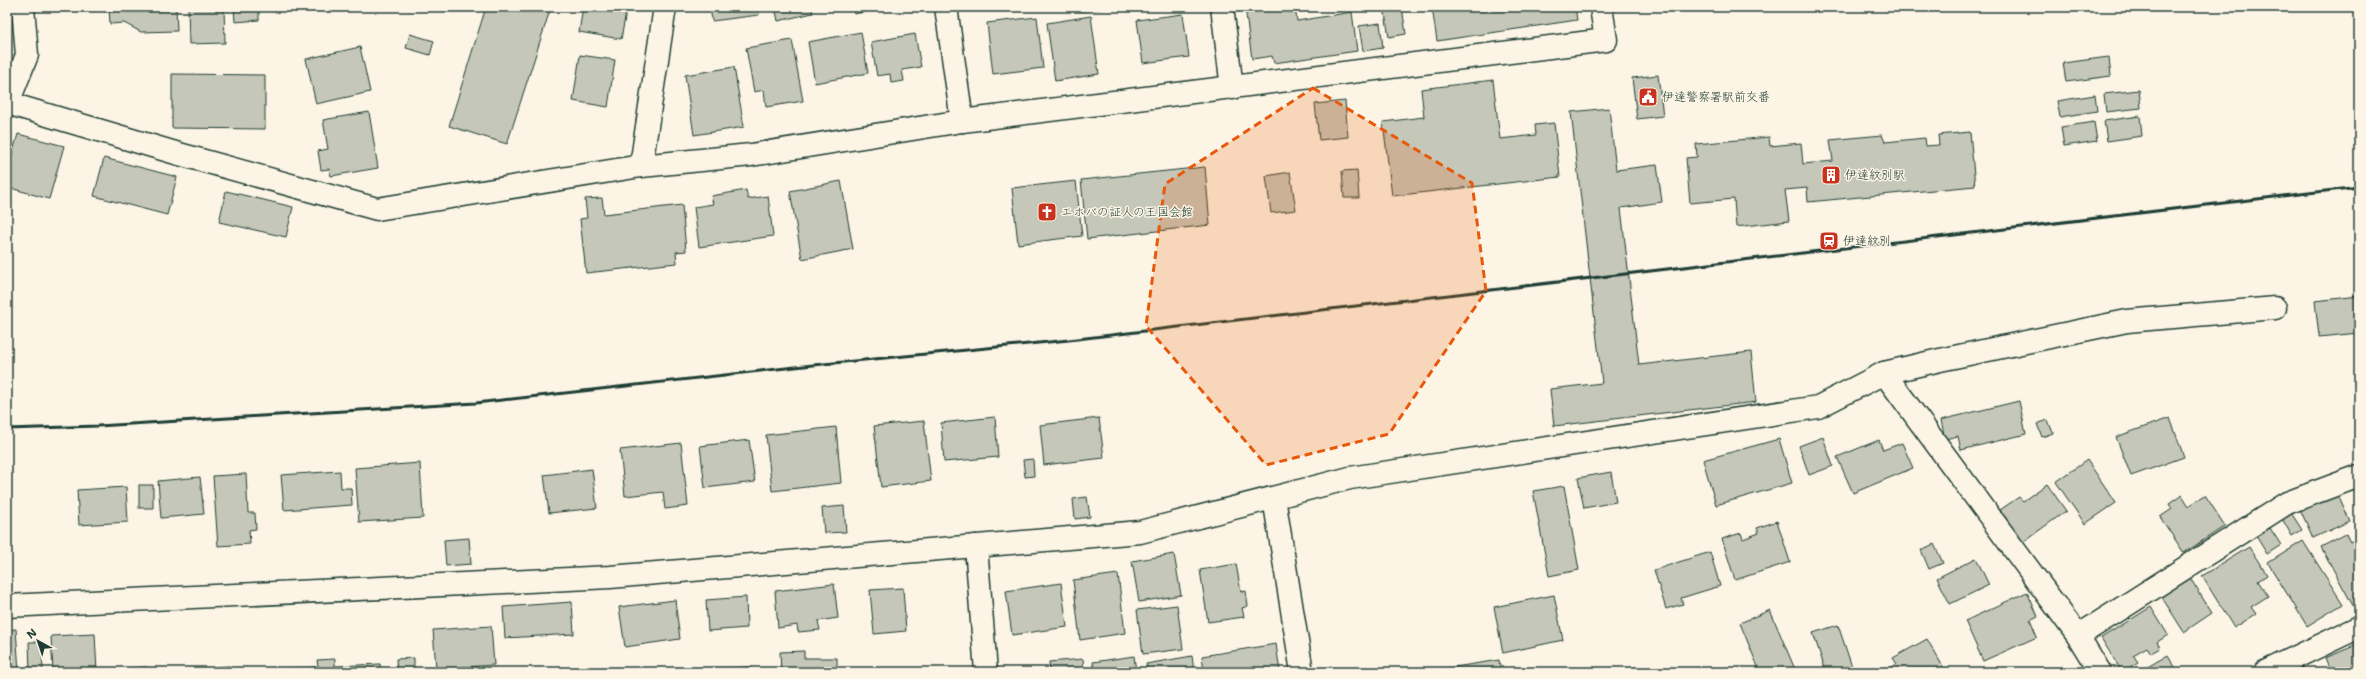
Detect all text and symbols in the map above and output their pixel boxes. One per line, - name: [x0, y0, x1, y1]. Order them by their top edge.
- public building icon: 伊達警察署駅前交番: [1637, 86, 1659, 108]
- place label: 伊達警察署駅前交番: [1662, 89, 1770, 105]
- building icon: 伊達紋別駅: [1820, 164, 1842, 186]
- place label: 伊達紋別駅: [1845, 167, 1905, 183]
- church icon: エホバの証人の王国会館: [1036, 201, 1058, 223]
- place label: エホバの証人の王国会館: [1061, 204, 1193, 220]
- station icon: 伊達紋別: [1818, 230, 1840, 252]
- place label: 伊達紋別: [1843, 233, 1891, 249]
- north arrow: [18, 621, 58, 661]
- text: N: [24, 625, 40, 642]

